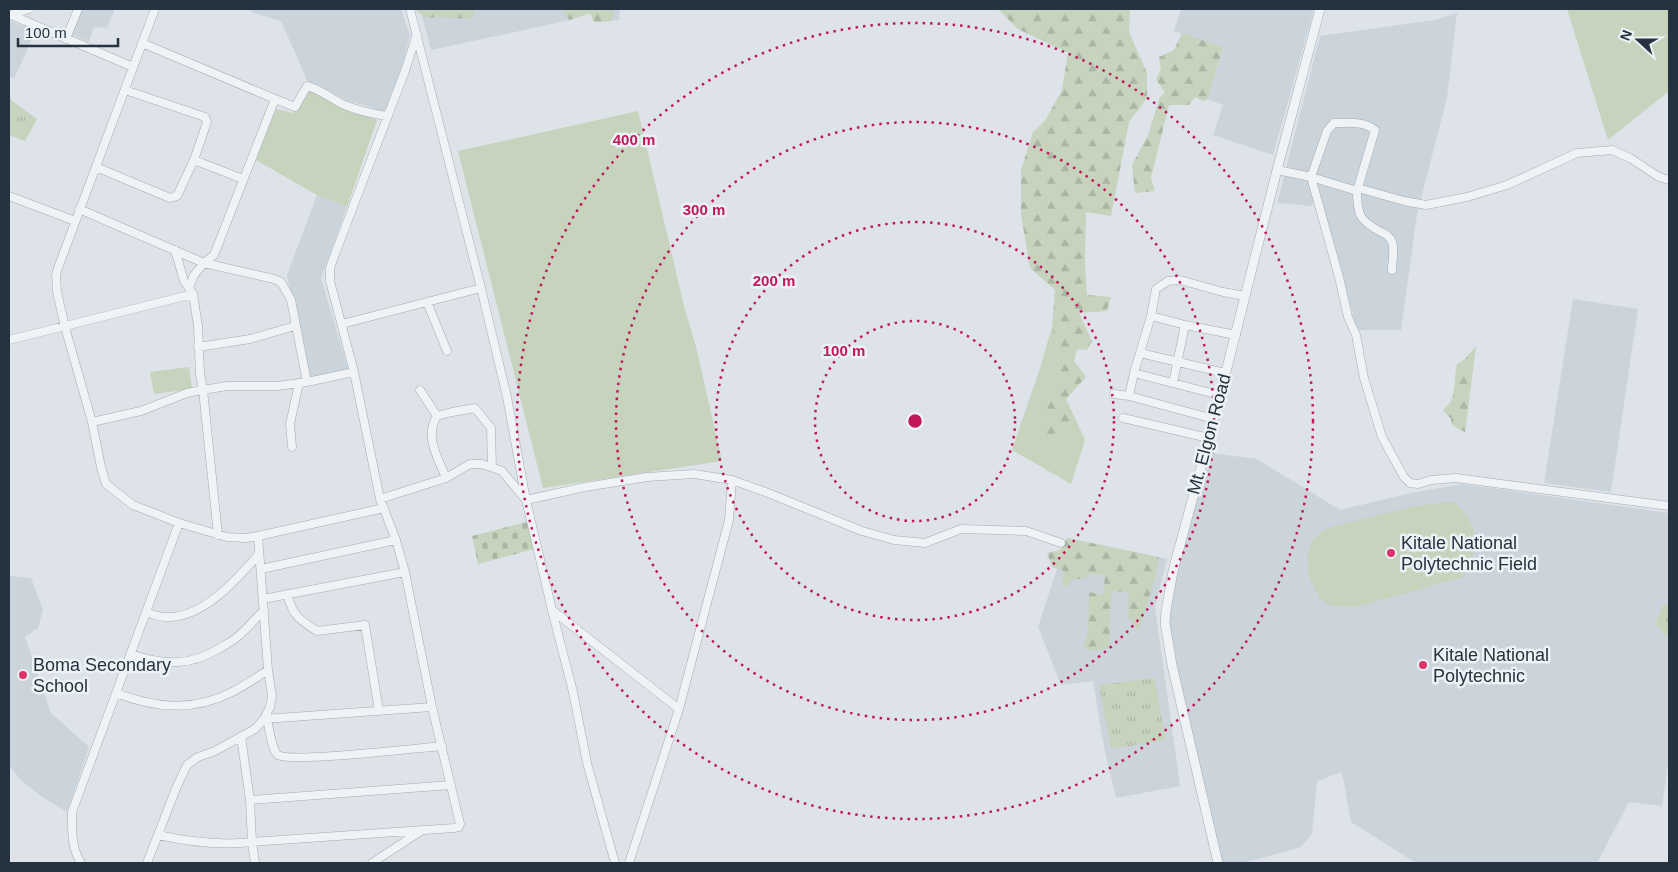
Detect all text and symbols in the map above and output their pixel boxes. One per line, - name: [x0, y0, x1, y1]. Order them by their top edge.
- scale bar: [18, 15, 118, 47]
- north arrow: [1613, 15, 1663, 65]
- text: 100 m: [25, 24, 67, 41]
- text: N: [1617, 28, 1635, 43]
- text: 400 m: [613, 131, 655, 148]
- text: 300 m: [683, 201, 725, 218]
- text: 200 m: [753, 272, 795, 289]
- text: 100 m: [823, 342, 865, 359]
- street label: Mt. Elgon Road: [1183, 371, 1235, 497]
- centre of rings: [906, 412, 924, 430]
- place label: Kitale National Polytechnic Field: [1401, 533, 1537, 574]
- marker: Kitale National Polytechnic Field: [1385, 547, 1397, 559]
- place label: Kitale National Polytechnic: [1433, 645, 1549, 686]
- place label: Boma Secondary School: [33, 655, 171, 696]
- marker: Kitale National Polytechnic: [1417, 659, 1429, 671]
- marker: Boma Secondary School: [17, 669, 29, 681]

